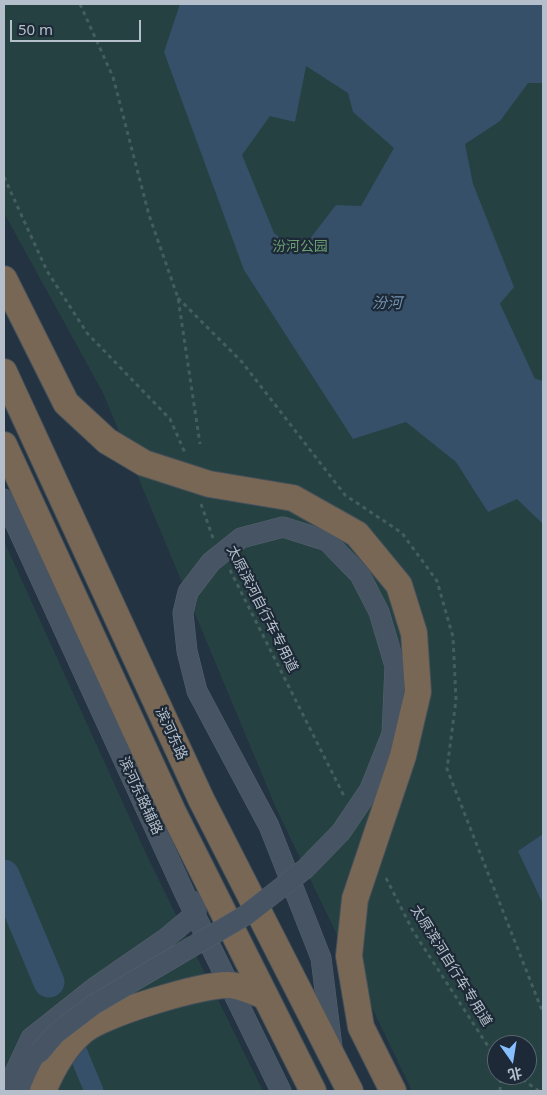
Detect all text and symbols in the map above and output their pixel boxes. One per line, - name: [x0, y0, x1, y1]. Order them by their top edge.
- scale bar: [12, 10, 144, 42]
- text: 50 m: [18, 19, 53, 39]
- park label: 汾河公园: [272, 239, 328, 255]
- water label: 汾河: [372, 295, 402, 313]
- street label: 太原滨河自行车专用道: [223, 543, 301, 675]
- street label: 滨河东路: [152, 705, 190, 763]
- street label: 滨河东路辅路: [115, 754, 165, 838]
- street label: 太原滨河自行车专用道: [407, 902, 495, 1030]
- north arrow: [487, 1035, 537, 1085]
- text: 北: [506, 1063, 524, 1085]

